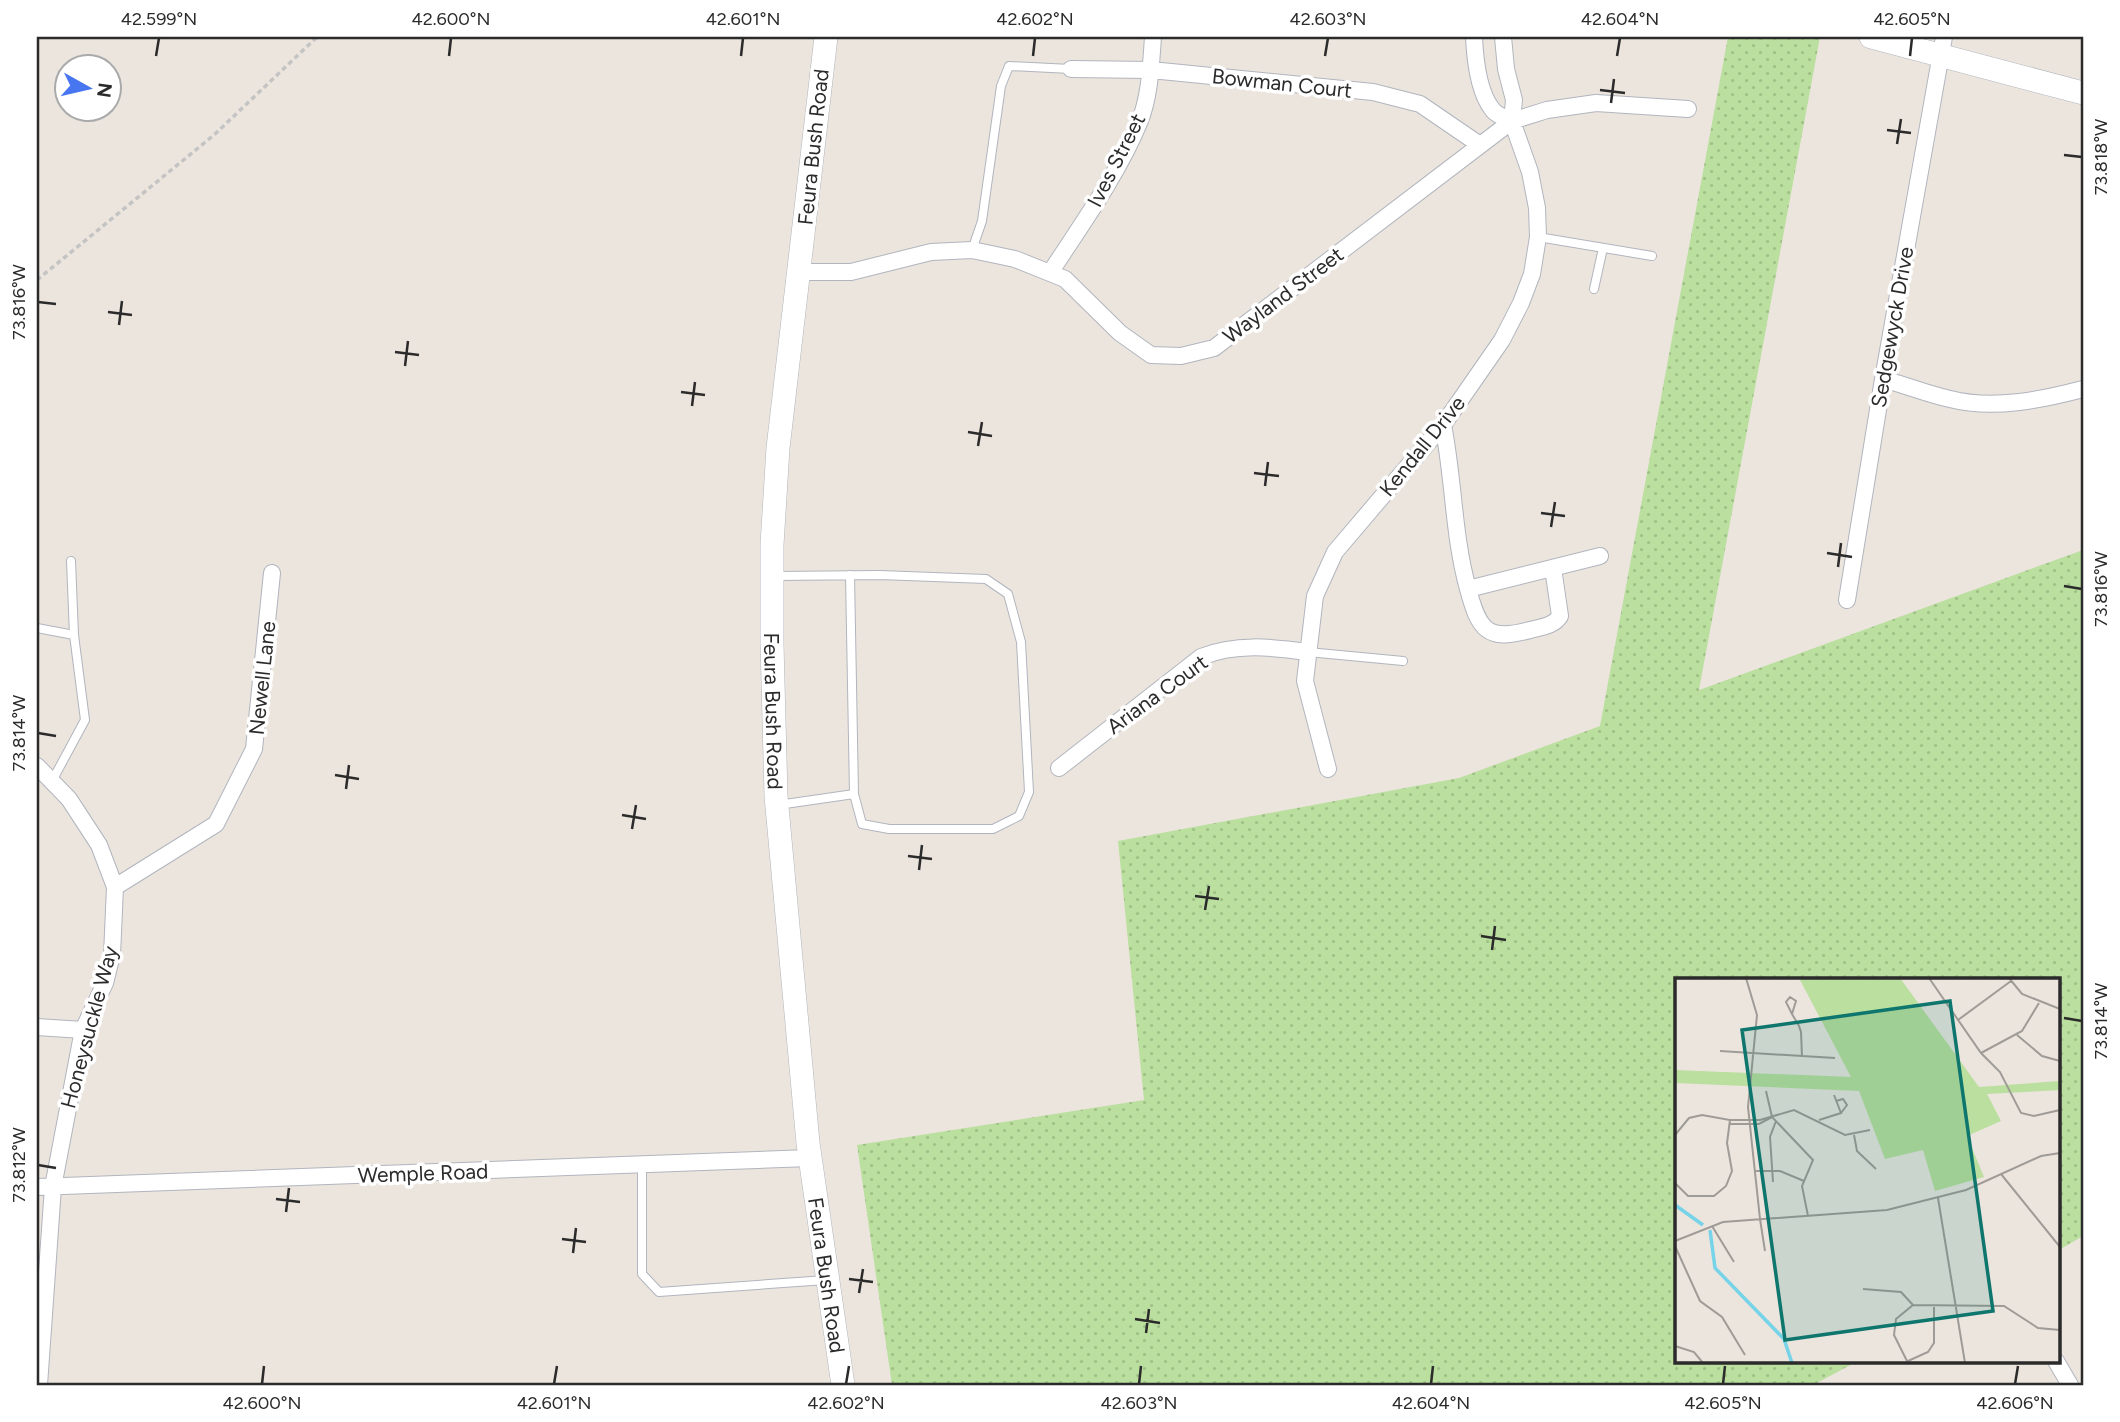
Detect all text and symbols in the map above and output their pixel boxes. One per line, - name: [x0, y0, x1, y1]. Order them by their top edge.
- text: 42.599°N: [121, 8, 197, 30]
- text: 42.600°N: [412, 8, 490, 30]
- text: 42.601°N: [706, 8, 780, 30]
- text: 42.602°N: [996, 8, 1074, 30]
- text: 42.603°N: [1289, 8, 1367, 30]
- text: 42.604°N: [1581, 8, 1659, 30]
- text: 42.605°N: [1873, 8, 1951, 30]
- north arrow: [52, 52, 122, 122]
- street label: Bowman Court: [1211, 63, 1353, 103]
- street label: Feura Bush Road: [792, 68, 834, 226]
- text: N: [92, 81, 117, 99]
- street label: Ives Street: [1082, 109, 1150, 211]
- text: 73.818°W: [2090, 118, 2112, 195]
- street label: Wayland Street: [1218, 242, 1348, 348]
- street label: Sedgewyck Drive: [1866, 245, 1918, 409]
- text: 73.816°W: [8, 263, 30, 340]
- street label: Kendall Drive: [1374, 391, 1470, 501]
- text: 73.816°W: [2090, 550, 2112, 627]
- street label: Newell Lane: [244, 620, 280, 736]
- street label: Feura Bush Road: [759, 632, 788, 790]
- street label: Ariana Court: [1102, 649, 1212, 739]
- text: 73.814°W: [8, 694, 30, 771]
- street label: Honeysuckle Way: [55, 943, 123, 1111]
- inset map: [1675, 978, 2060, 1362]
- text: 73.814°W: [2090, 982, 2112, 1059]
- text: 73.812°W: [8, 1126, 30, 1203]
- street label: Wemple Road: [357, 1158, 489, 1188]
- street label: Feura Bush Road: [803, 1196, 851, 1355]
- text: 42.600°N: [223, 1392, 301, 1414]
- text: 42.601°N: [517, 1392, 591, 1414]
- text: 42.602°N: [807, 1392, 885, 1414]
- text: 42.603°N: [1100, 1392, 1178, 1414]
- text: 42.604°N: [1392, 1392, 1470, 1414]
- text: 42.605°N: [1684, 1392, 1762, 1414]
- text: 42.606°N: [1976, 1392, 2054, 1414]

